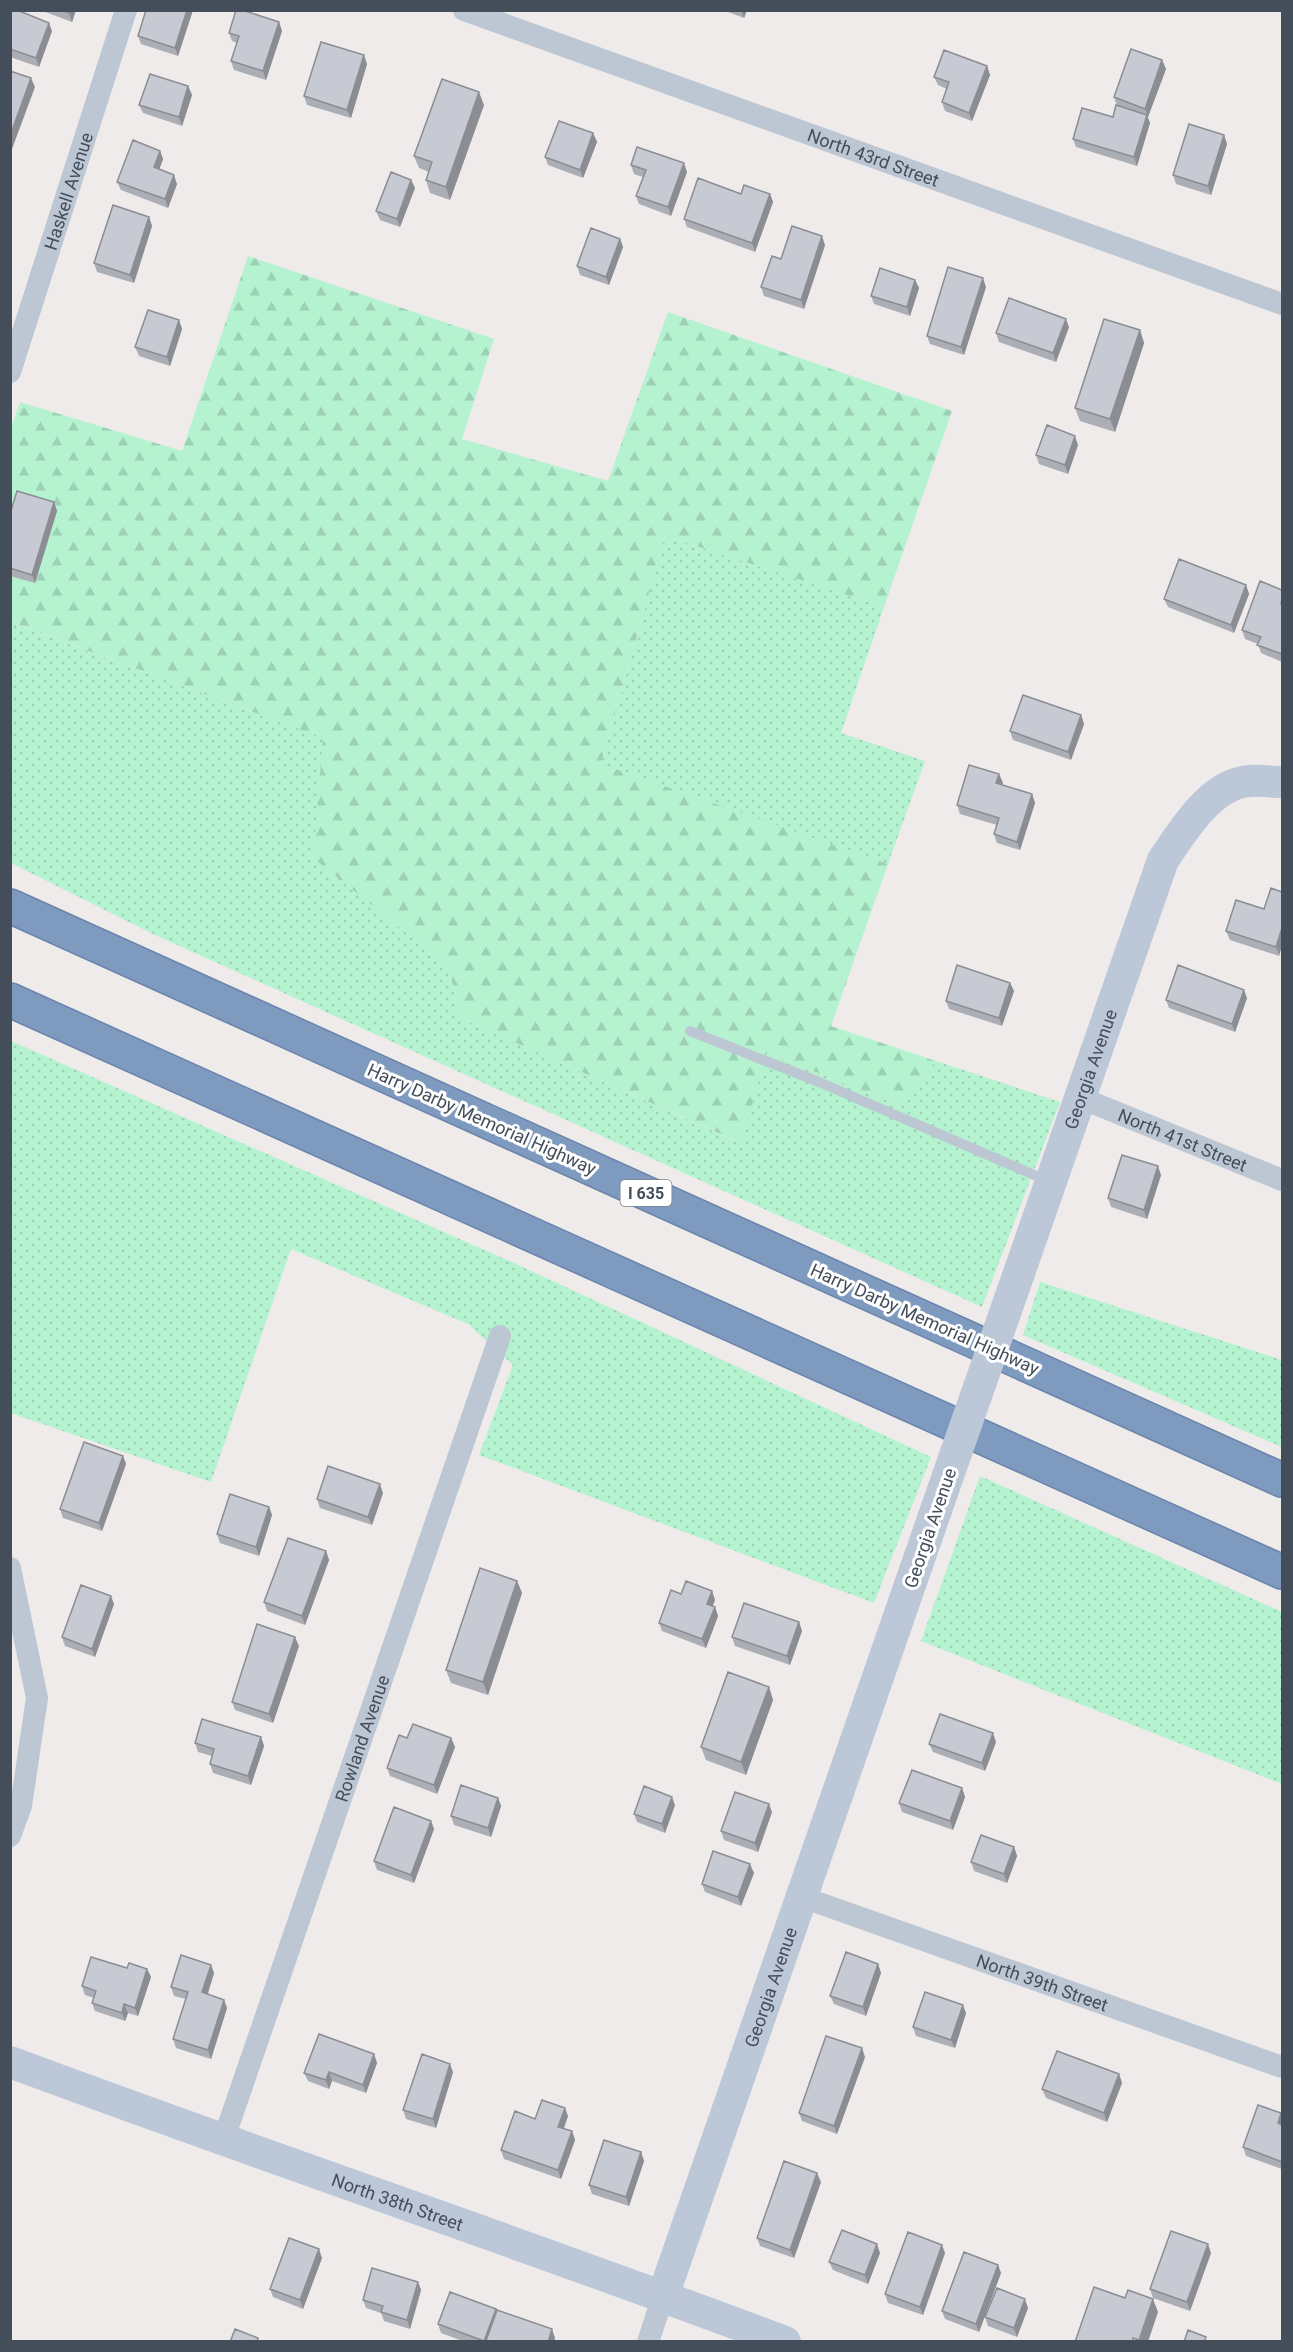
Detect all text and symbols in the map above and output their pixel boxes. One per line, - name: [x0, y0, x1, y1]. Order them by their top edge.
- street label: North 43rd Street: [805, 124, 942, 190]
- street label: Haskell Avenue: [39, 129, 97, 253]
- street label: Georgia Avenue: [1060, 1006, 1121, 1132]
- street label: Harry Darby Memorial Highway: [364, 1059, 600, 1179]
- street label: North 41st Street: [1115, 1104, 1251, 1175]
- road number: I 635: [620, 1180, 672, 1206]
- street label: Harry Darby Memorial Highway: [807, 1259, 1043, 1379]
- street label: Georgia Avenue: [900, 1465, 960, 1591]
- street label: Rowland Avenue: [330, 1672, 393, 1804]
- street label: Georgia Avenue: [740, 1924, 801, 2050]
- street label: North 39th Street: [974, 1949, 1111, 2015]
- street label: North 38th Street: [329, 2169, 466, 2235]

